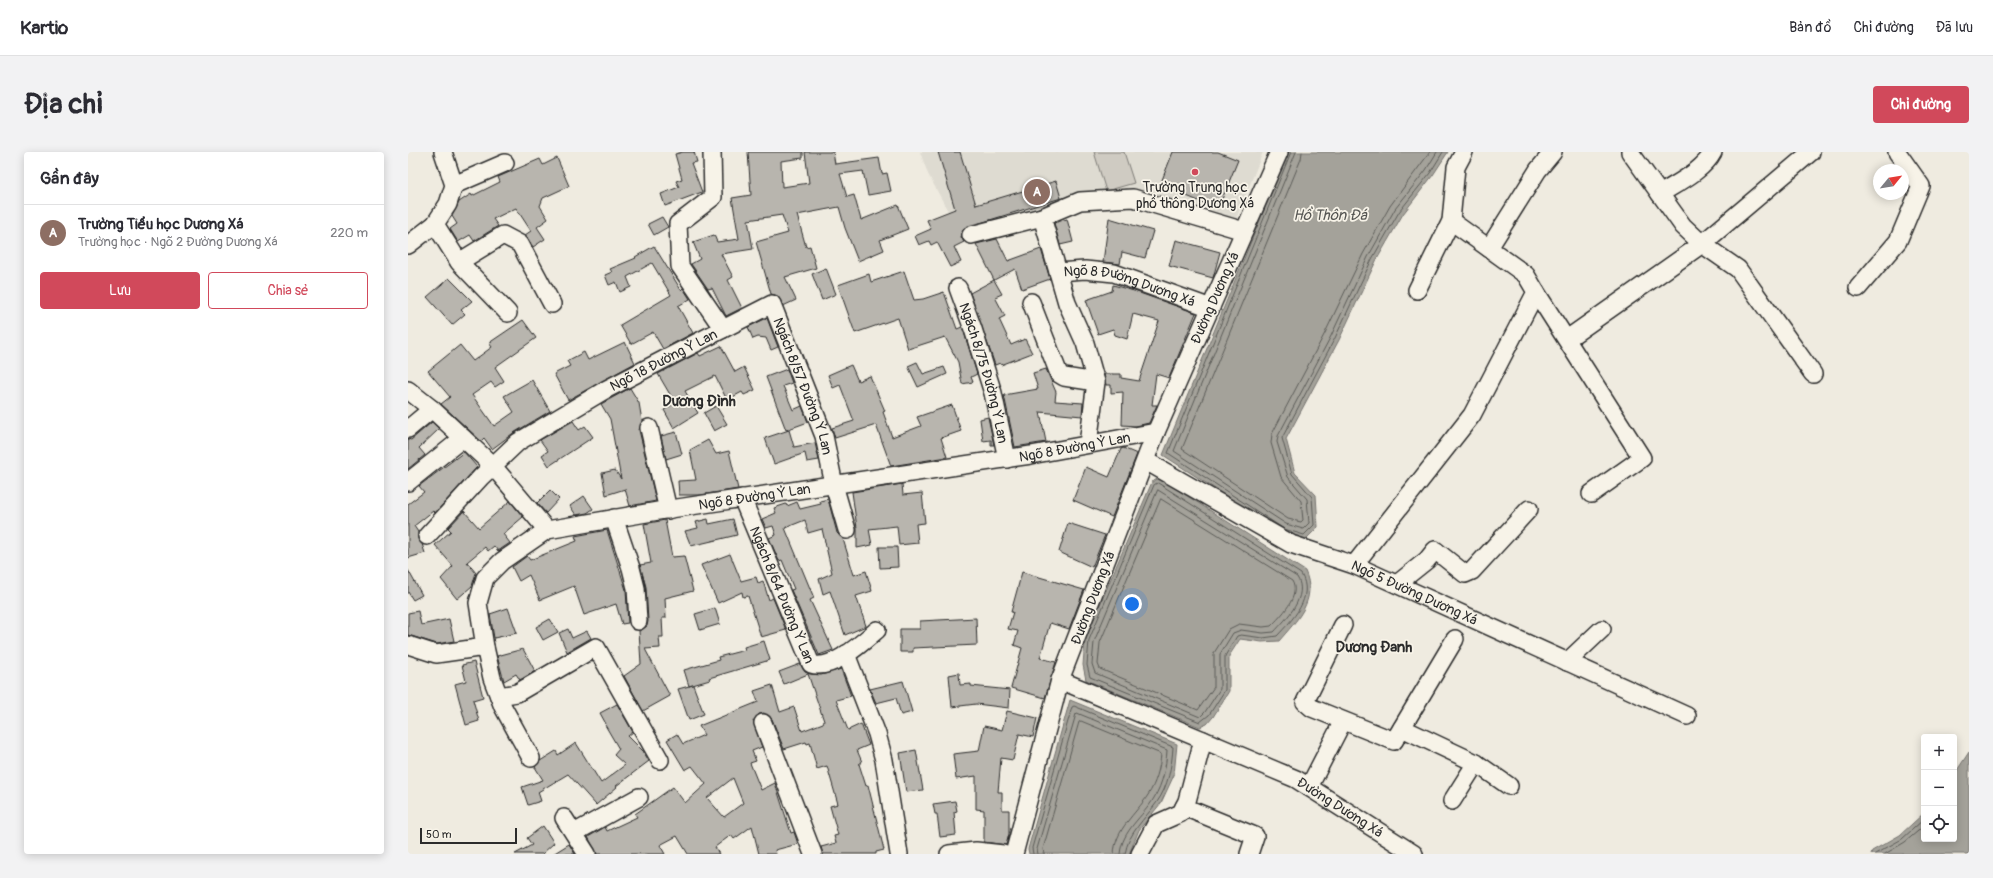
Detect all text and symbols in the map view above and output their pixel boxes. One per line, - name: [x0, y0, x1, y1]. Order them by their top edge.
- text: Kartio: [20, 16, 68, 40]
- text: Bản đồ: [1789, 19, 1831, 36]
- text: Chỉ đường: [1853, 19, 1914, 36]
- text: Đã lưu: [1936, 19, 1973, 36]
- button: Chỉ đường: [1873, 86, 1969, 123]
- text: Địa chỉ: [24, 87, 103, 122]
- north arrow: [1873, 164, 1909, 200]
- marker: Trường Trung học phổ thông Dương Xá: [1190, 167, 1200, 177]
- text: Gần đây: [40, 168, 99, 189]
- pin: A: [1024, 177, 1050, 207]
- place label: Trường Trung học phổ thông Dương Xá: [1136, 179, 1254, 212]
- water label: Hồ Thôn Đá: [1293, 206, 1368, 225]
- text: Trường Tiểu học Dương Xá: [78, 215, 244, 234]
- text: A: [49, 225, 57, 241]
- text: 220 m: [330, 225, 368, 241]
- text: Trường học · Ngõ 2 Đường Dương Xá: [78, 234, 278, 250]
- street label: Đường Dương Xá: [1187, 249, 1243, 347]
- street label: Ngõ 8 Đường Dương Xá: [1063, 261, 1197, 310]
- button: Lưu: [40, 272, 200, 309]
- button: Chia sẻ: [208, 272, 368, 309]
- street label: Ngách 8/75 Đường Ỷ Lan: [956, 300, 1012, 445]
- street label: Ngách 8/57 Đường Ỷ Lan: [770, 315, 836, 456]
- street label: Ngõ 18 Đường Ỷ Lan: [607, 325, 720, 395]
- district label: Dương Đình: [662, 392, 736, 411]
- street label: Ngõ 8 Đường Ỷ Lan: [1018, 428, 1132, 465]
- street label: Ngõ 8 Đường Ỷ Lan: [697, 480, 812, 513]
- street label: Ngách 8/64 Đường Ỷ Lan: [746, 524, 818, 666]
- street label: Đường Dương Xá: [1067, 549, 1119, 647]
- street label: Ngõ 5 Đường Dương Xá: [1349, 556, 1480, 628]
- your location: [1122, 594, 1142, 614]
- district label: Dương Đanh: [1336, 638, 1412, 657]
- map controls: [1921, 734, 1957, 842]
- button: +: [1921, 734, 1957, 770]
- button: −: [1921, 770, 1957, 806]
- street label: Đường Dương Xá: [1294, 773, 1386, 841]
- button: locate: [1921, 806, 1957, 842]
- scale bar: [420, 826, 517, 845]
- text: 50 m: [426, 828, 452, 841]

